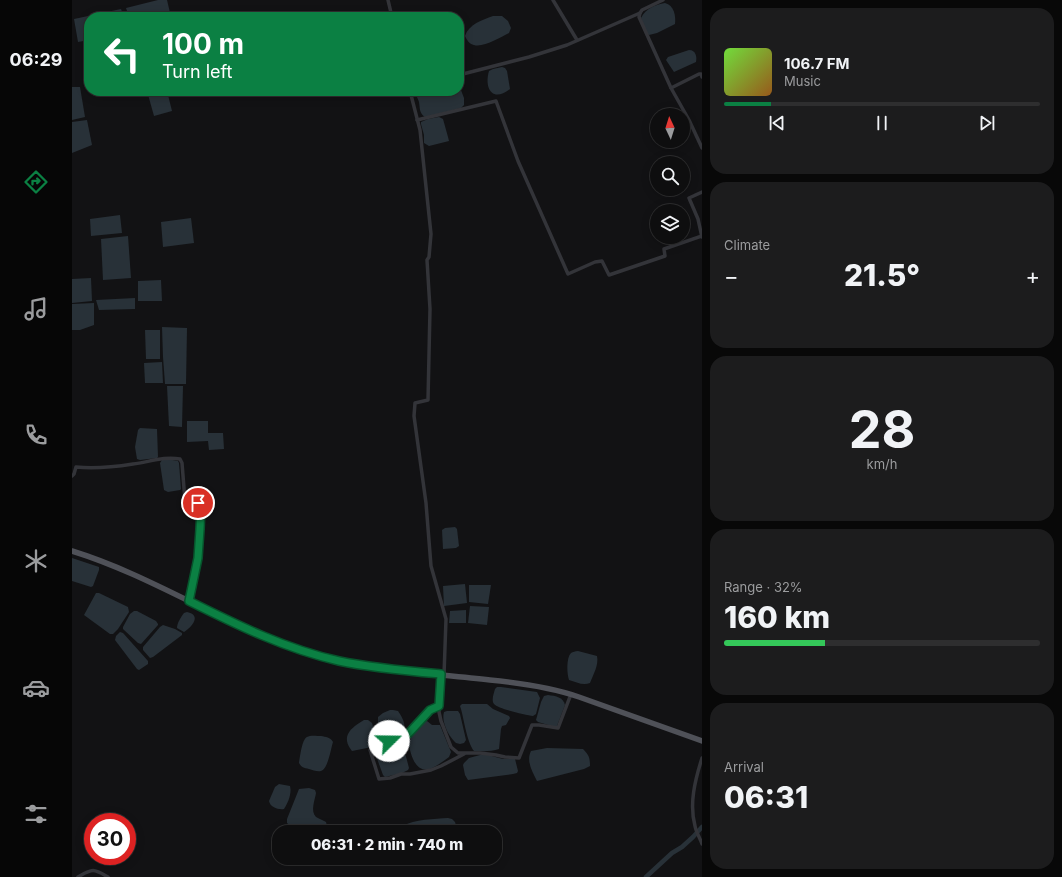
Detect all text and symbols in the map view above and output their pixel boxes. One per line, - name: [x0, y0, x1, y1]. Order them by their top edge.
- text: 100 m: [162, 27, 244, 61]
- icon: left: [96, 28, 148, 80]
- text: 06:29: [10, 49, 62, 70]
- text: 106.7 FM: [784, 54, 850, 73]
- text: Turn left: [162, 61, 232, 82]
- text: Music: [784, 73, 821, 89]
- north arrow: [650, 108, 690, 148]
- map controls: [650, 108, 690, 244]
- icon: previous: [766, 112, 788, 134]
- icon: pause: [871, 112, 893, 134]
- icon: next: [976, 112, 998, 134]
- button: search: [650, 156, 690, 196]
- icon: directions: [22, 168, 50, 196]
- button: layers: [650, 204, 690, 244]
- text: Climate: [724, 237, 770, 253]
- text: 21.5°: [844, 257, 920, 293]
- text: −: [724, 263, 739, 289]
- text: +: [1025, 263, 1040, 289]
- icon: music: [22, 295, 50, 323]
- text: 28: [849, 398, 915, 461]
- icon: phone: [22, 421, 50, 449]
- text: km/h: [867, 456, 897, 472]
- pin: [181, 486, 215, 520]
- icon: arrive: [187, 492, 209, 514]
- icon: climate: [22, 547, 50, 575]
- text: Range · 32%: [724, 579, 803, 595]
- text: 160 km: [724, 599, 830, 635]
- icon: car: [22, 674, 50, 702]
- position arrow: [368, 720, 410, 762]
- text: Arrival: [724, 759, 764, 775]
- text: 06:31: [724, 779, 808, 815]
- icon: filters: [22, 800, 50, 828]
- speed limit sign: 30: [84, 813, 136, 865]
- text: 06:31 · 2 min · 740 m: [311, 835, 463, 854]

